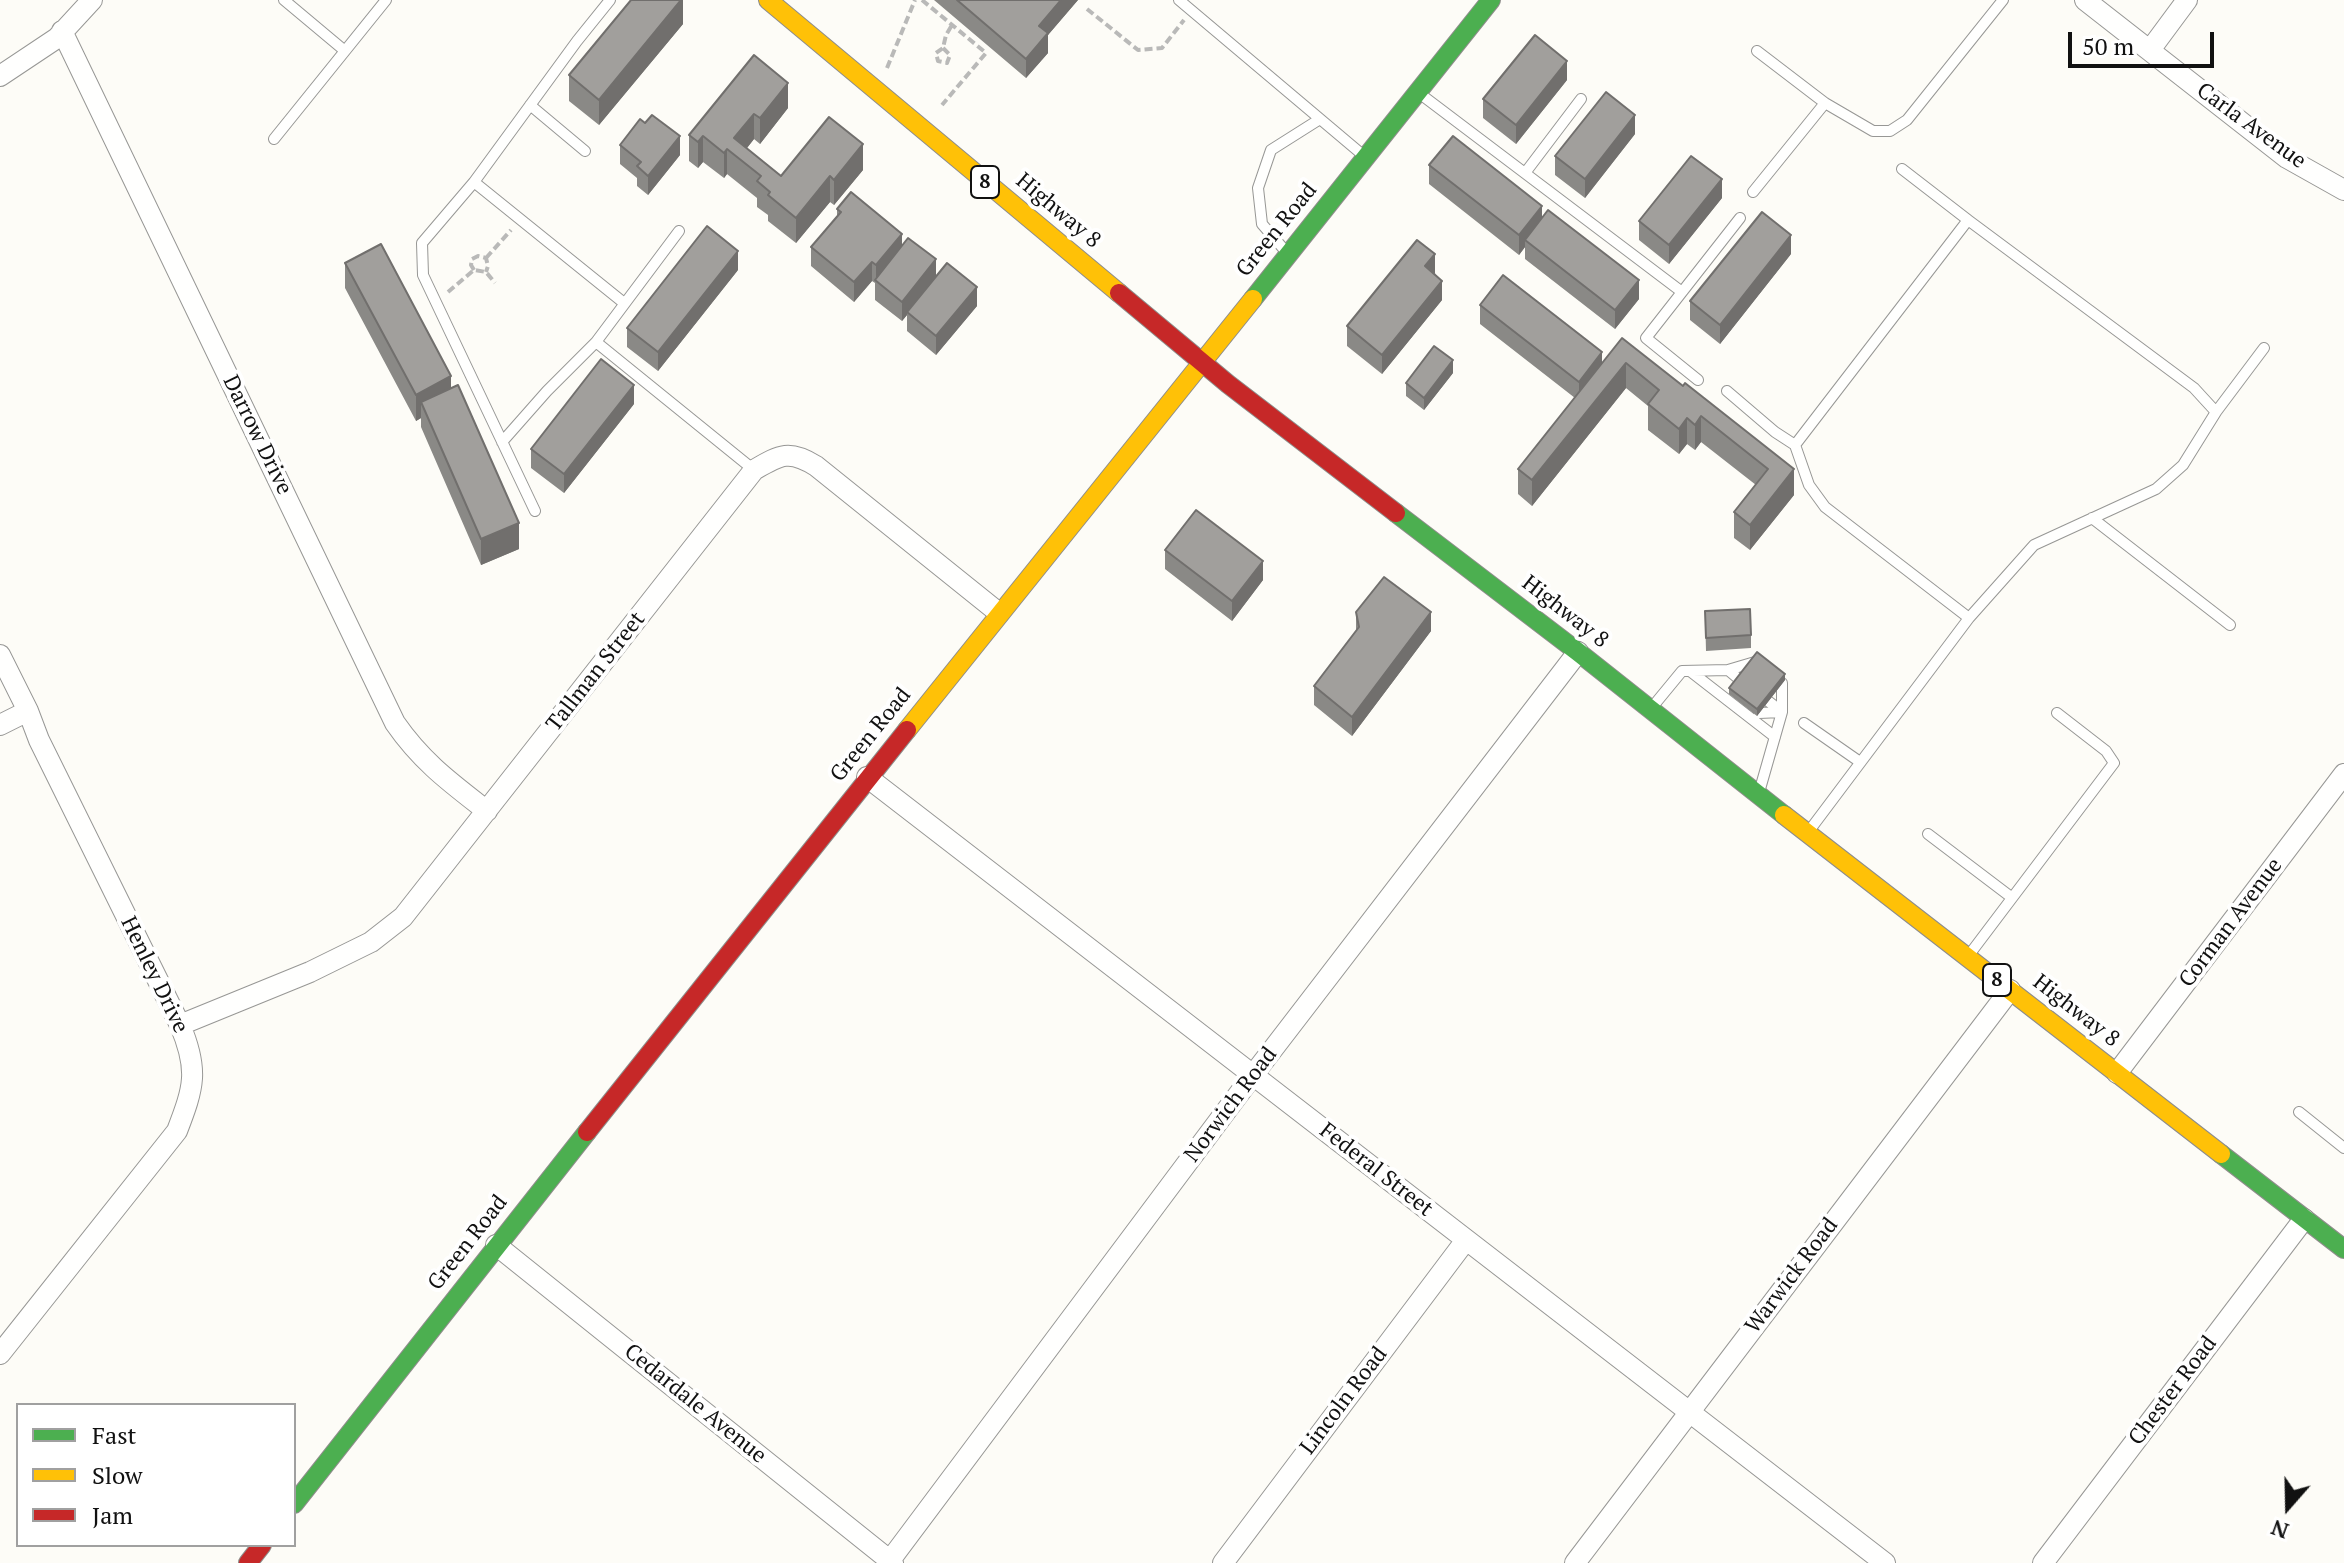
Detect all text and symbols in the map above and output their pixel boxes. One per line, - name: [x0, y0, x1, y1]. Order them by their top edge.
- scale bar: [2072, 16, 2218, 66]
- text: 50 m: [2082, 30, 2134, 62]
- street label: Carla Avenue: [2191, 77, 2311, 175]
- road number: 8: [971, 166, 999, 198]
- street label: Highway 8: [1010, 168, 1106, 254]
- street label: Green Road: [1231, 178, 1323, 282]
- street label: Darrow Drive: [217, 371, 297, 499]
- street label: Highway 8: [1517, 570, 1613, 654]
- street label: Tallman Street: [541, 607, 651, 737]
- street label: Green Road: [825, 683, 917, 787]
- street label: Corman Avenue: [2174, 853, 2288, 993]
- street label: Henley Drive: [114, 912, 194, 1038]
- road number: 8: [1983, 964, 2011, 996]
- street label: Highway 8: [2028, 969, 2124, 1053]
- street label: Norwich Road: [1179, 1042, 1283, 1168]
- street label: Federal Street: [1314, 1118, 1438, 1222]
- street label: Green Road: [423, 1190, 513, 1296]
- street label: Warwick Road: [1740, 1213, 1844, 1339]
- street label: Chester Road: [2123, 1331, 2223, 1451]
- street label: Cedardale Avenue: [619, 1339, 771, 1469]
- street label: Lincoln Road: [1295, 1342, 1393, 1460]
- legend: [16, 1403, 296, 1547]
- text: Fast: [92, 1419, 136, 1451]
- text: Slow: [92, 1459, 143, 1491]
- north arrow: [2248, 1467, 2328, 1547]
- text: Jam: [92, 1499, 133, 1531]
- text: N: [2267, 1514, 2292, 1547]

